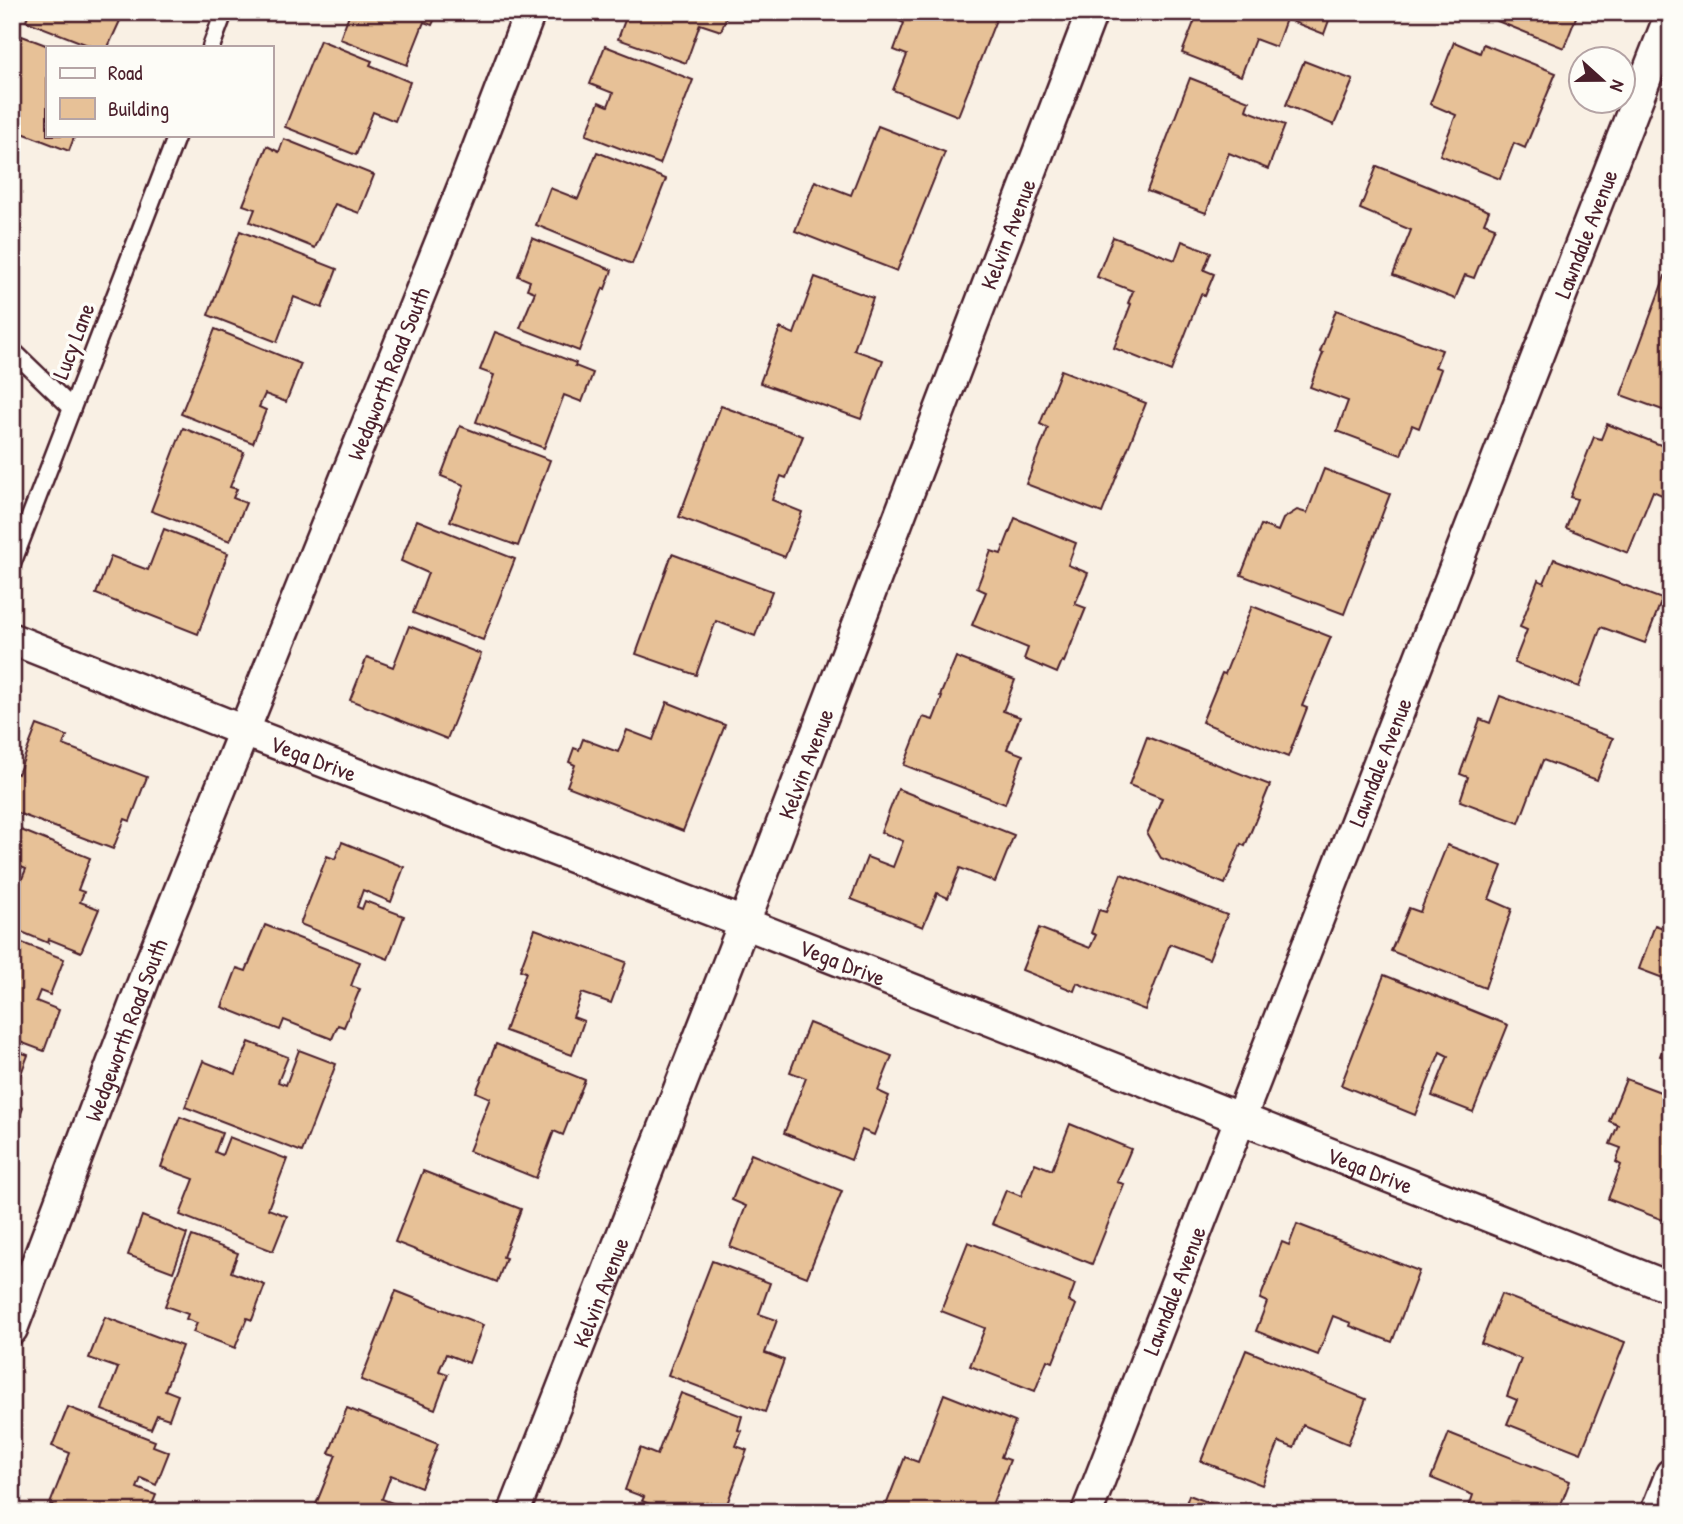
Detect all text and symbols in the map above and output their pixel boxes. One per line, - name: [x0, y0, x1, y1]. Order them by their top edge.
- legend: [46, 46, 273, 136]
- north arrow: [1568, 46, 1638, 116]
- text: Road: [108, 58, 142, 87]
- text: N: [1604, 77, 1632, 95]
- text: Building: [108, 94, 169, 123]
- street label: Lawndale Avenue: [1546, 165, 1624, 302]
- street label: Kelvin Avenue: [972, 174, 1042, 293]
- street label: Wedgworth Road South: [339, 282, 437, 464]
- street label: Lucy Lane: [44, 299, 102, 383]
- street label: Lawndale Avenue: [1340, 693, 1418, 831]
- street label: Kelvin Avenue: [770, 704, 840, 823]
- street label: Vega Drive: [266, 727, 361, 788]
- street label: Vega Drive: [795, 931, 890, 993]
- street label: Wedgeworth Road South: [76, 933, 174, 1125]
- street label: Vega Drive: [1323, 1139, 1418, 1200]
- street label: Lawndale Avenue: [1134, 1221, 1212, 1359]
- street label: Kelvin Avenue: [564, 1233, 635, 1352]

